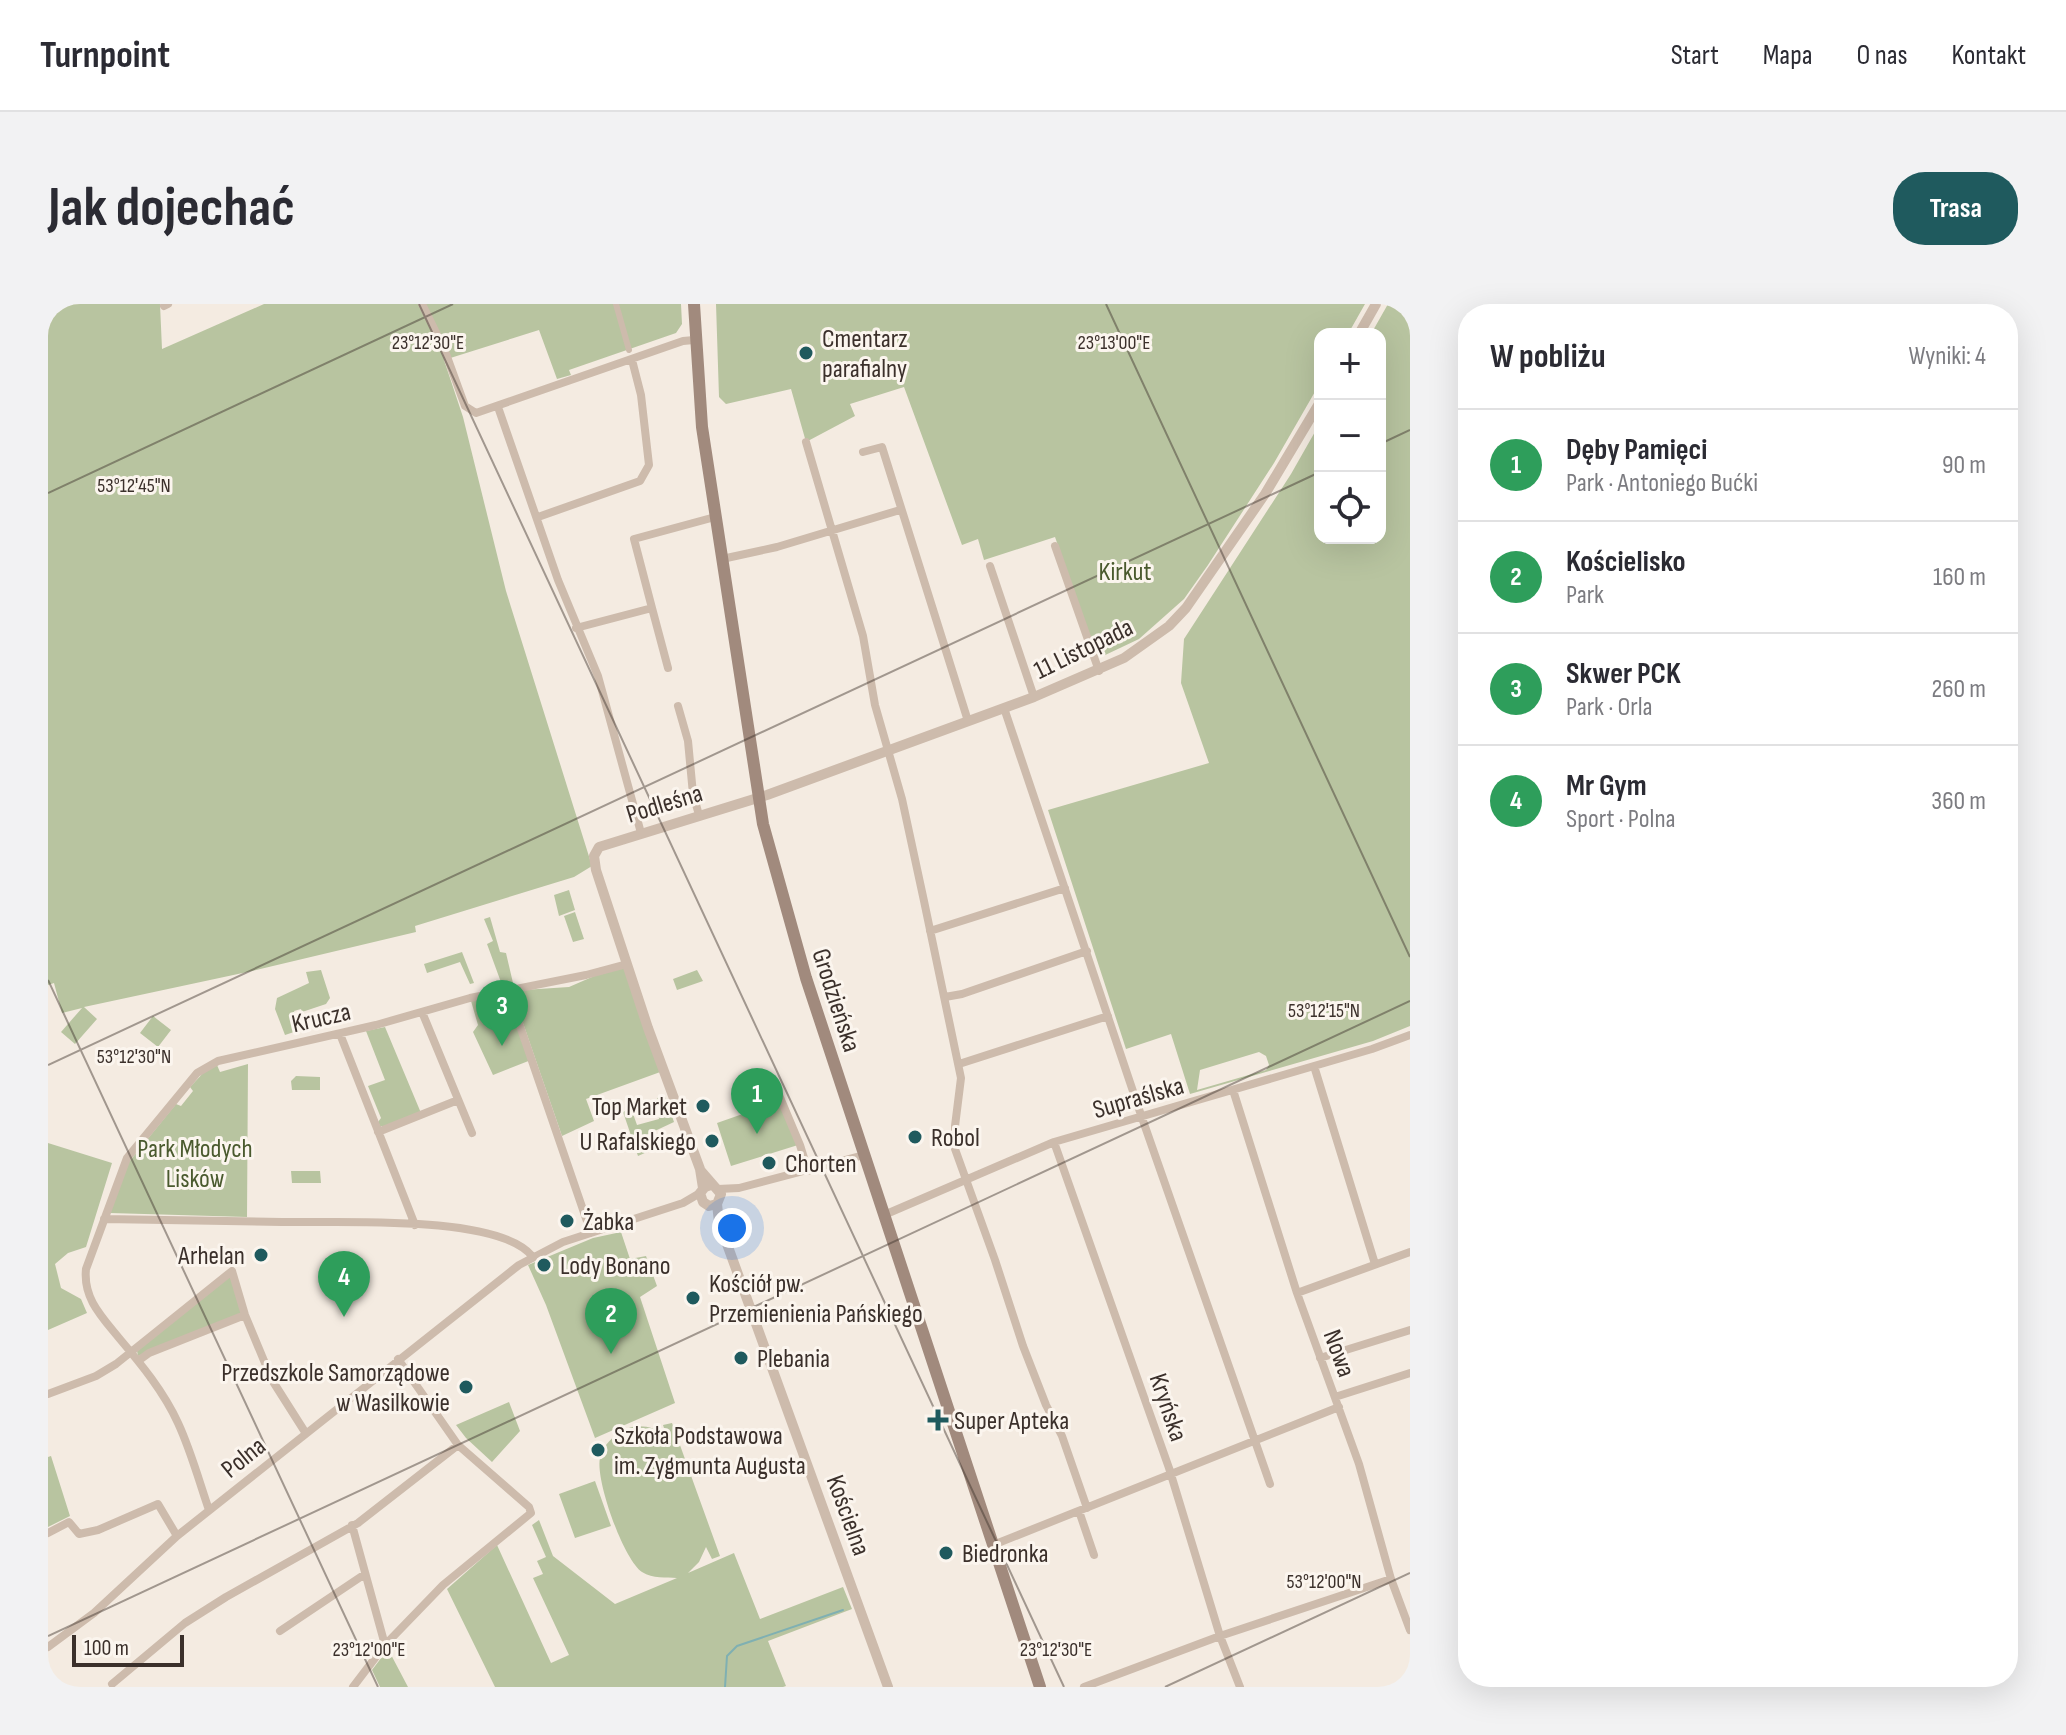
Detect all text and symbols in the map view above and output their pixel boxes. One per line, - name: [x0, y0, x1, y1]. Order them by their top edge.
- text: Turnpoint: [40, 33, 170, 78]
- text: Start: [1671, 39, 1719, 72]
- text: Mapa: [1763, 39, 1812, 72]
- text: O nas: [1856, 39, 1908, 72]
- text: Kontakt: [1952, 39, 2026, 72]
- button: Trasa: [1893, 172, 2018, 245]
- text: Jak dojechać: [48, 175, 295, 242]
- place label: Cmentarz parafialny: [822, 324, 908, 385]
- map controls: [1314, 328, 1386, 544]
- button: +: [1314, 328, 1386, 400]
- text: 23°12'30"E: [392, 331, 464, 355]
- text: 23°13'00"E: [1078, 331, 1150, 355]
- text: W pobliżu: [1490, 336, 1606, 377]
- text: Wyniki: 4: [1909, 341, 1986, 372]
- marker: Cmentarz parafialny: [797, 344, 815, 362]
- button: −: [1314, 400, 1386, 472]
- text: Dęby Pamięci: [1566, 432, 1707, 468]
- text: 1: [1511, 450, 1521, 481]
- text: 90 m: [1942, 450, 1986, 481]
- text: Park · Antoniego Bućki: [1566, 468, 1758, 499]
- button: locate: [1314, 472, 1386, 544]
- text: 53°12'45"N: [97, 474, 171, 498]
- text: Kościelisko: [1566, 544, 1686, 580]
- park label: Kirkut: [1099, 557, 1151, 588]
- text: 2: [1510, 562, 1522, 593]
- text: 160 m: [1933, 562, 1986, 593]
- text: Park: [1566, 580, 1604, 611]
- street label: 11 Listopada: [1029, 612, 1138, 687]
- text: Skwer PCK: [1566, 656, 1681, 692]
- text: 3: [1510, 674, 1522, 705]
- text: 260 m: [1931, 674, 1986, 705]
- text: Park · Orla: [1566, 692, 1653, 723]
- text: Mr Gym: [1566, 768, 1647, 804]
- street label: Podleśna: [622, 778, 706, 831]
- text: 4: [1510, 786, 1522, 817]
- text: 360 m: [1931, 786, 1986, 817]
- text: Sport · Polna: [1566, 804, 1676, 835]
- street label: Grodzieńska: [804, 945, 867, 1056]
- pin: 3: [476, 980, 528, 1046]
- street label: Krucza: [289, 997, 354, 1040]
- text: 53°12'15"N: [1288, 999, 1360, 1023]
- text: 53°12'30"N: [97, 1045, 171, 1069]
- pin: 1: [731, 1068, 783, 1134]
- street label: Supraślska: [1089, 1071, 1188, 1126]
- place label: Top Market: [592, 1092, 687, 1123]
- marker: Top Market: [694, 1097, 712, 1115]
- place label: Robol: [931, 1123, 980, 1154]
- place label: U Rafalskiego: [580, 1127, 696, 1158]
- marker: Robol: [906, 1128, 924, 1146]
- marker: U Rafalskiego: [703, 1132, 721, 1150]
- park label: Park Młodych Lisków: [137, 1134, 253, 1195]
- place label: Chorten: [785, 1149, 857, 1180]
- marker: Chorten: [760, 1154, 778, 1172]
- place label: Żabka: [583, 1207, 634, 1238]
- your location: [712, 1208, 752, 1248]
- marker: Żabka: [558, 1212, 576, 1230]
- place label: Arhelan: [177, 1241, 245, 1272]
- marker: Arhelan: [252, 1246, 270, 1264]
- pin: 4: [318, 1251, 370, 1317]
- place label: Lody Bonano: [560, 1251, 671, 1282]
- marker: Lody Bonano: [535, 1256, 553, 1274]
- place label: Kościół pw. Przemienienia Pańskiego: [709, 1269, 923, 1330]
- pin: 2: [585, 1288, 637, 1354]
- marker: Kościół pw. Przemienienia Pańskiego: [684, 1289, 702, 1307]
- street label: Nowa: [1316, 1326, 1361, 1381]
- place label: Plebania: [757, 1344, 830, 1375]
- marker: Plebania: [732, 1349, 750, 1367]
- place label: Przedszkole Samorządowe w Wasilkowie: [221, 1358, 450, 1419]
- street label: Kryńska: [1142, 1369, 1194, 1446]
- marker: Przedszkole Samorządowe w Wasilkowie: [457, 1378, 475, 1396]
- place label: Super Apteka: [954, 1406, 1069, 1437]
- marker: Super Apteka: [929, 1411, 947, 1429]
- place label: Szkoła Podstawowa im. Zygmunta Augusta: [614, 1421, 806, 1482]
- street label: Polna: [216, 1431, 272, 1485]
- marker: Szkoła Podstawowa im. Zygmunta Augusta: [589, 1441, 607, 1459]
- street label: Kościelna: [819, 1471, 876, 1560]
- place label: Biedronka: [962, 1539, 1049, 1570]
- marker: Biedronka: [937, 1544, 955, 1562]
- text: 53°12'00"N: [1287, 1570, 1361, 1594]
- scale bar: [72, 1631, 184, 1667]
- text: 100 m: [84, 1635, 129, 1662]
- text: 23°12'00"E: [332, 1638, 406, 1662]
- text: 23°12'30"E: [1020, 1638, 1092, 1662]

